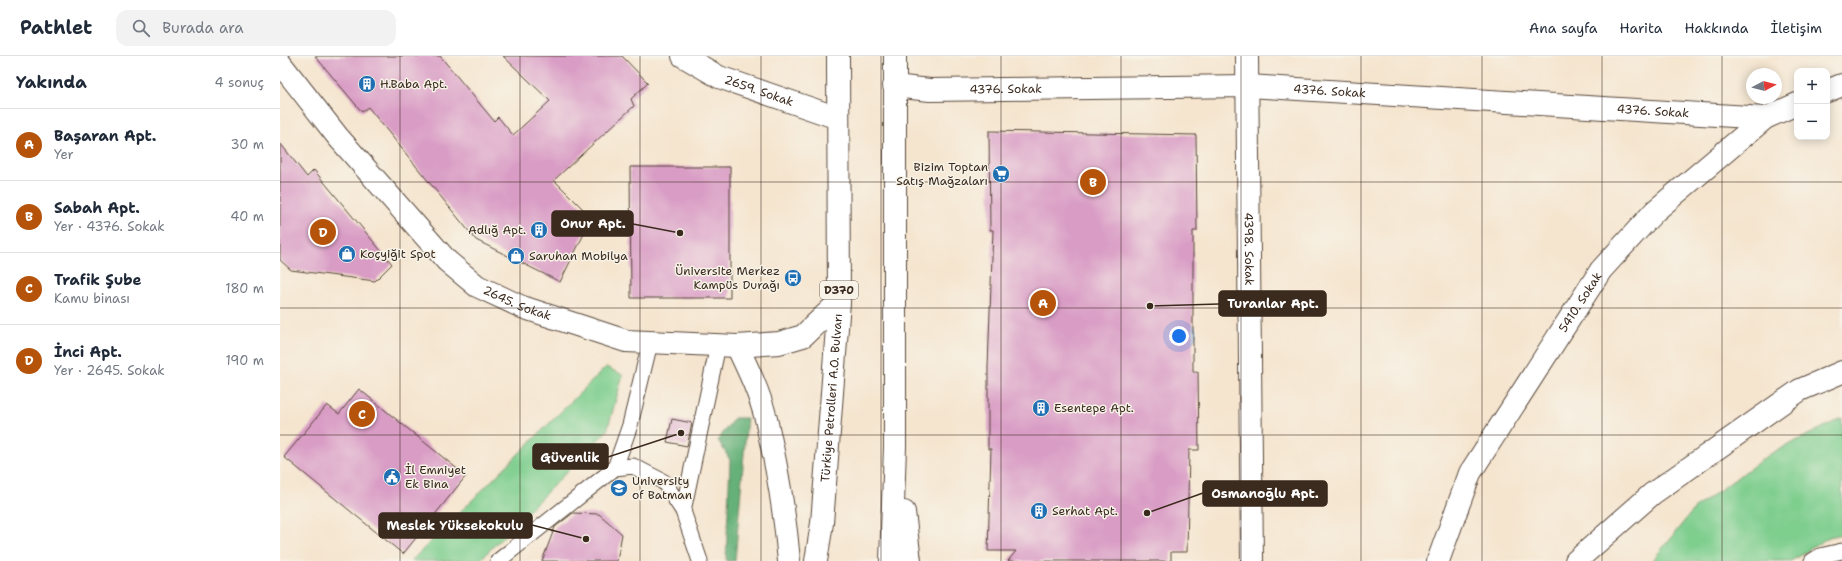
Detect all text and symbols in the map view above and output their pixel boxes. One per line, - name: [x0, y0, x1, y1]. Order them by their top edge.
- search box: [116, 10, 396, 46]
- text: Pathlet: [20, 15, 92, 40]
- icon: search: [130, 17, 152, 39]
- text: Burada ara: [162, 18, 244, 38]
- text: Ana sayfa: [1529, 19, 1597, 37]
- text: Harita: [1619, 19, 1662, 37]
- text: Hakkında: [1684, 19, 1748, 37]
- text: İletişim: [1770, 19, 1822, 37]
- north arrow: [1746, 68, 1782, 104]
- map controls: [1794, 68, 1830, 140]
- button: +: [1794, 68, 1830, 104]
- text: Yakında: [16, 71, 87, 93]
- street label: 2659. Sokak: [722, 71, 796, 110]
- text: 4 sonuç: [215, 74, 264, 91]
- building icon: H.Baba Apt.: [357, 74, 377, 94]
- place label: H.Baba Apt.: [380, 76, 447, 92]
- street label: 4376. Sokak: [969, 81, 1042, 98]
- street label: 4376. Sokak: [1293, 81, 1366, 101]
- street label: 4376. Sokak: [1616, 101, 1690, 121]
- button: −: [1794, 104, 1830, 140]
- text: Başaran Apt.: [54, 126, 156, 146]
- text: A: [24, 136, 34, 153]
- text: 30 m: [230, 136, 264, 153]
- text: Yer: [54, 146, 74, 163]
- place label: Bizim Toptan Satış Mağzaları: [896, 159, 988, 189]
- supermarket icon: Bizim Toptan Satış Mağzaları: [991, 164, 1011, 184]
- pin: B: [1080, 167, 1106, 197]
- text: Sabah Apt.: [54, 198, 140, 218]
- text: B: [25, 208, 33, 225]
- text: 40 m: [230, 208, 264, 225]
- callout: Onur Apt.: [552, 211, 633, 236]
- street label: 4398. Sokak: [1241, 212, 1257, 286]
- text: Onur Apt.: [560, 215, 626, 232]
- pin: D: [310, 217, 336, 247]
- text: Yer · 4376. Sokak: [54, 218, 165, 235]
- building icon: Adlığ Apt.: [529, 220, 549, 240]
- place label: Adlığ Apt.: [468, 222, 526, 238]
- shop icon: Koçyiğit Spot: [337, 244, 357, 264]
- place label: Koçyiğit Spot: [360, 246, 436, 262]
- shop icon: Saruhan Mobilya: [506, 246, 526, 266]
- place label: Saruhan Mobilya: [529, 248, 628, 264]
- place label: Üniversite Merkez Kampüs Durağı: [675, 263, 780, 293]
- bus stop icon: Üniversite Merkez Kampüs Durağı: [783, 268, 803, 288]
- street label: 5410. Sokak: [1555, 269, 1606, 335]
- text: Trafik Şube: [54, 270, 142, 290]
- text: C: [25, 280, 33, 297]
- text: 180 m: [225, 280, 264, 297]
- road number: D370: [820, 281, 858, 299]
- street label: 2645. Sokak: [480, 282, 553, 324]
- pin: A: [1030, 288, 1056, 318]
- text: Kamu binası: [54, 290, 130, 307]
- callout: Turanlar Apt.: [1219, 291, 1326, 316]
- text: Turanlar Apt.: [1227, 295, 1319, 312]
- street label: Türkiye Petrolleri A.O. Bulvarı: [817, 313, 846, 483]
- your location: [1169, 326, 1189, 346]
- text: İnci Apt.: [54, 342, 122, 362]
- text: D: [24, 352, 34, 369]
- text: 190 m: [225, 352, 264, 369]
- text: Yer · 2645. Sokak: [54, 362, 165, 379]
- building icon: Esentepe Apt.: [1031, 398, 1051, 418]
- pin: C: [349, 399, 375, 429]
- place label: Esentepe Apt.: [1054, 400, 1134, 416]
- callout: Güvenlik: [533, 444, 608, 469]
- text: Güvenlik: [540, 449, 600, 466]
- place label: İl Emniyet Ek Bina: [405, 462, 466, 492]
- public building icon: İl Emniyet Ek Bina: [382, 467, 402, 487]
- place label: University of Batman: [632, 473, 692, 503]
- school or university icon: University of Batman: [609, 478, 629, 498]
- callout: Osmanoğlu Apt.: [1203, 481, 1327, 506]
- text: Osmanoğlu Apt.: [1211, 485, 1319, 502]
- building icon: Serhat Apt.: [1029, 501, 1049, 521]
- place label: Serhat Apt.: [1052, 503, 1118, 519]
- callout: Meslek Yüksekokulu: [379, 513, 532, 538]
- text: Meslek Yüksekokulu: [387, 517, 523, 534]

